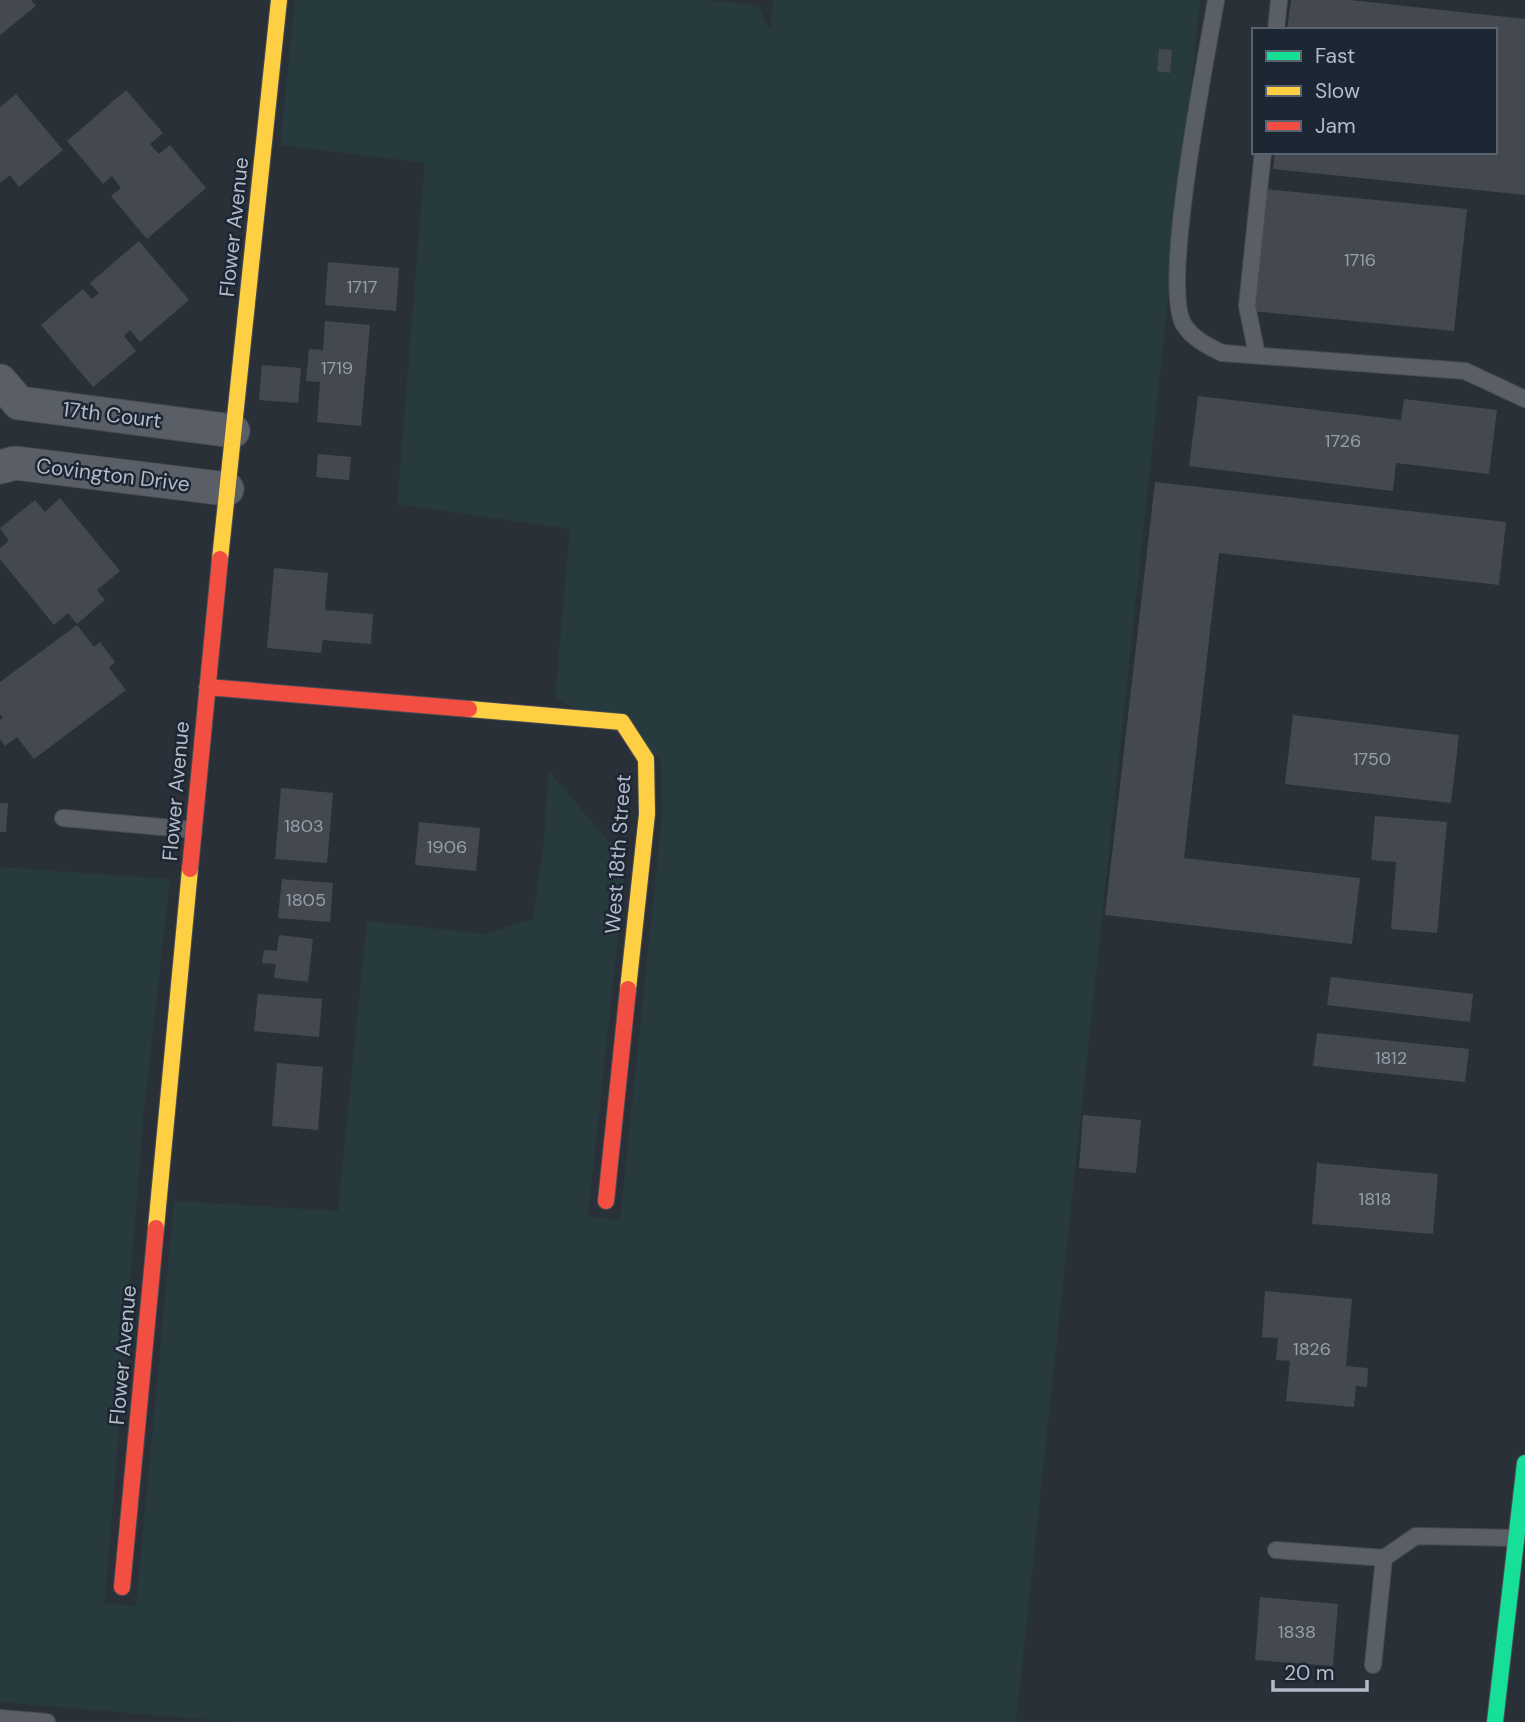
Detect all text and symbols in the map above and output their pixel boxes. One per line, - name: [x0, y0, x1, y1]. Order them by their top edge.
- legend: [1252, 28, 1497, 154]
- text: Fast: [1315, 42, 1355, 70]
- text: Slow: [1315, 77, 1360, 105]
- text: Jam: [1315, 112, 1356, 140]
- street label: Flower Avenue: [213, 156, 255, 298]
- house number: 1716: [1344, 248, 1376, 272]
- house number: 1717: [347, 275, 377, 299]
- house number: 1719: [321, 356, 353, 380]
- street label: 17th Court: [61, 395, 163, 435]
- house number: 1726: [1325, 429, 1361, 453]
- street label: Covington Drive: [35, 452, 192, 498]
- street label: Flower Avenue: [156, 720, 196, 862]
- house number: 1750: [1353, 747, 1391, 771]
- street label: West 18th Street: [598, 773, 638, 935]
- house number: 1803: [284, 814, 324, 838]
- house number: 1906: [427, 835, 467, 859]
- house number: 1805: [286, 888, 326, 912]
- house number: 1812: [1375, 1046, 1407, 1070]
- house number: 1818: [1359, 1187, 1391, 1211]
- street label: Flower Avenue: [103, 1284, 143, 1426]
- house number: 1826: [1293, 1337, 1331, 1361]
- house number: 1838: [1278, 1620, 1316, 1644]
- scale bar: [1273, 1648, 1368, 1692]
- text: 20 m: [1284, 1659, 1335, 1687]

